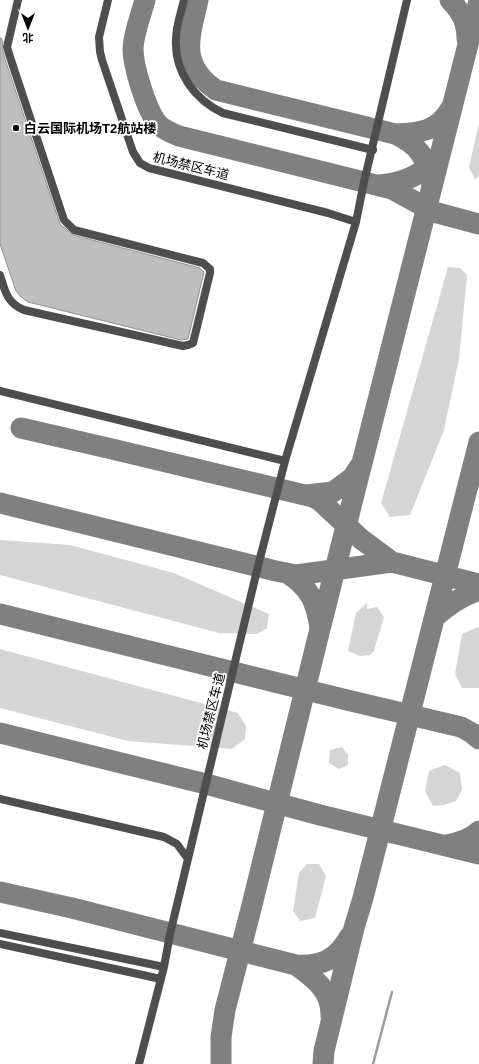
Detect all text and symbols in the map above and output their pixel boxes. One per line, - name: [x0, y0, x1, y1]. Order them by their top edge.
- north arrow: [8, 8, 48, 48]
- text: 北: [23, 32, 34, 44]
- place label: 白云国际机场T2航站楼: [24, 121, 156, 136]
- marker: 白云国际机场T2航站楼: [11, 123, 21, 133]
- street label: 机场禁区车道: [151, 149, 231, 183]
- street label: 机场禁区车道: [194, 671, 228, 751]

